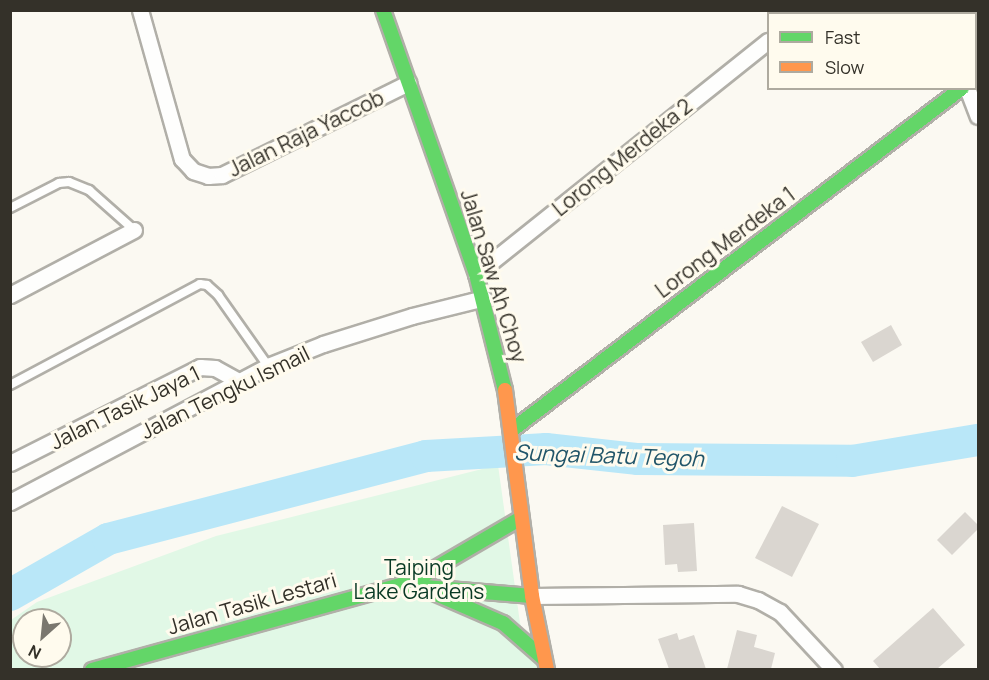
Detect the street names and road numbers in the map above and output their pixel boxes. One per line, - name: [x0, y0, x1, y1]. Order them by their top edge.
- street label: Jalan Raja Yaccob: [224, 84, 388, 182]
- street label: Lorong Merdeka 2: [547, 93, 697, 221]
- street label: Lorong Merdeka 1: [650, 181, 800, 303]
- street label: Jalan Saw Ah Choy: [456, 186, 532, 366]
- street label: Jalan Tengku Ismail: [136, 340, 314, 444]
- street label: Jalan Tasik Jaya 1: [46, 360, 204, 454]
- street label: Jalan Tasik Lestari: [165, 567, 339, 639]

